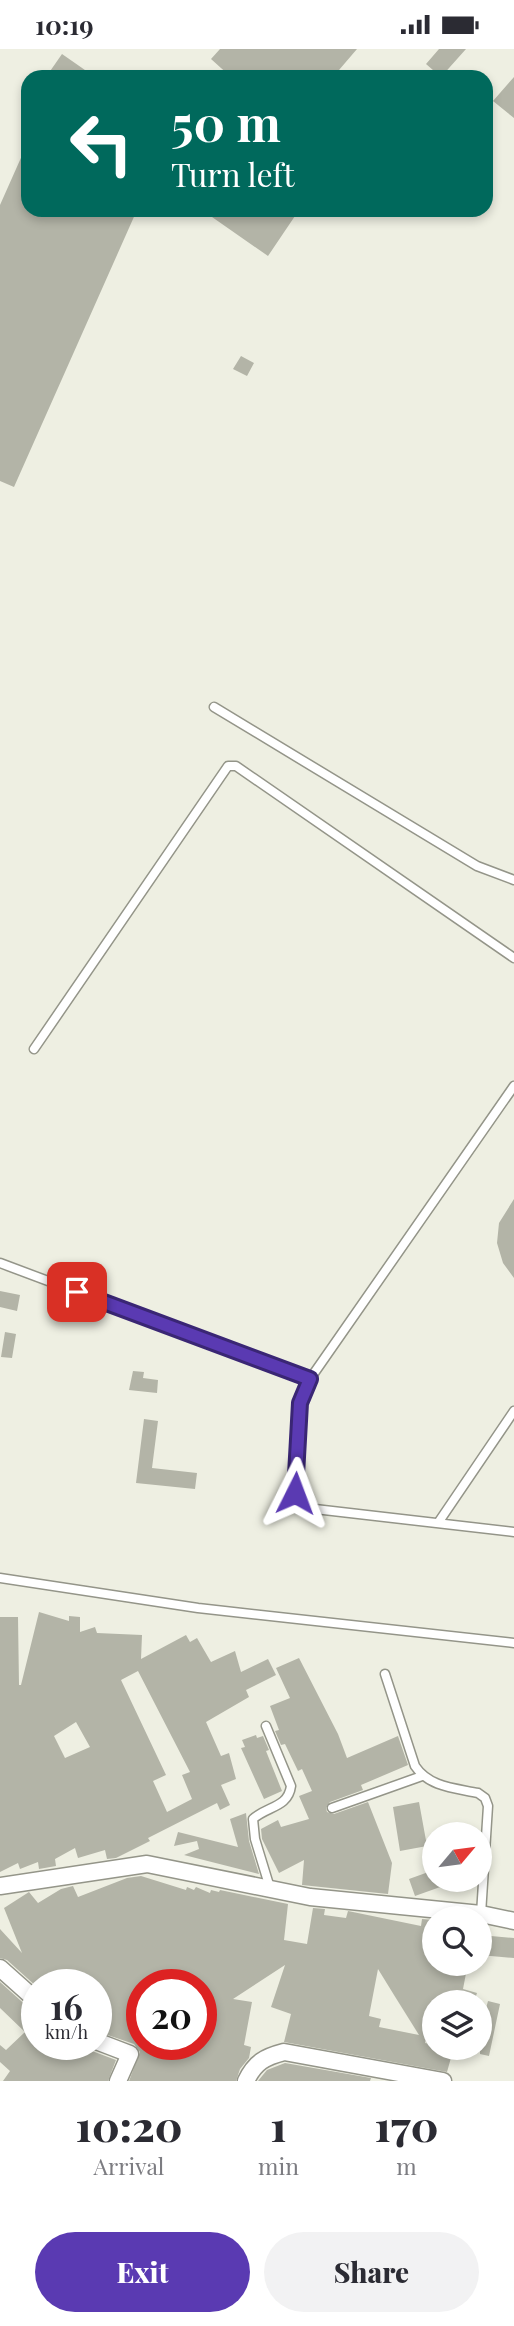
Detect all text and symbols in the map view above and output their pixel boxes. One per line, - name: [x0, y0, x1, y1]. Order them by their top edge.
- text: 10:19: [35, 7, 94, 42]
- text: 50 m: [171, 89, 281, 154]
- icon: left: [56, 98, 147, 189]
- text: Turn left: [171, 152, 295, 195]
- pin: [47, 1262, 107, 1322]
- icon: arrive: [58, 1273, 96, 1311]
- position arrow: [258, 1456, 332, 1530]
- north arrow: [422, 1822, 492, 1892]
- map controls: [422, 1822, 492, 2060]
- button: search: [422, 1906, 492, 1976]
- speed limit sign: 20: [126, 1969, 217, 2060]
- text: 16: [50, 1982, 83, 2029]
- button: layers: [422, 1990, 492, 2060]
- text: km/h: [45, 2020, 88, 2044]
- text: 10:20: [76, 2097, 182, 2153]
- text: 1: [270, 2097, 287, 2153]
- text: 170: [375, 2097, 438, 2153]
- text: Arrival: [94, 2150, 164, 2181]
- text: min: [258, 2150, 299, 2181]
- text: m: [396, 2150, 417, 2181]
- button: Exit: [35, 2232, 250, 2312]
- button: Share: [264, 2232, 479, 2312]

